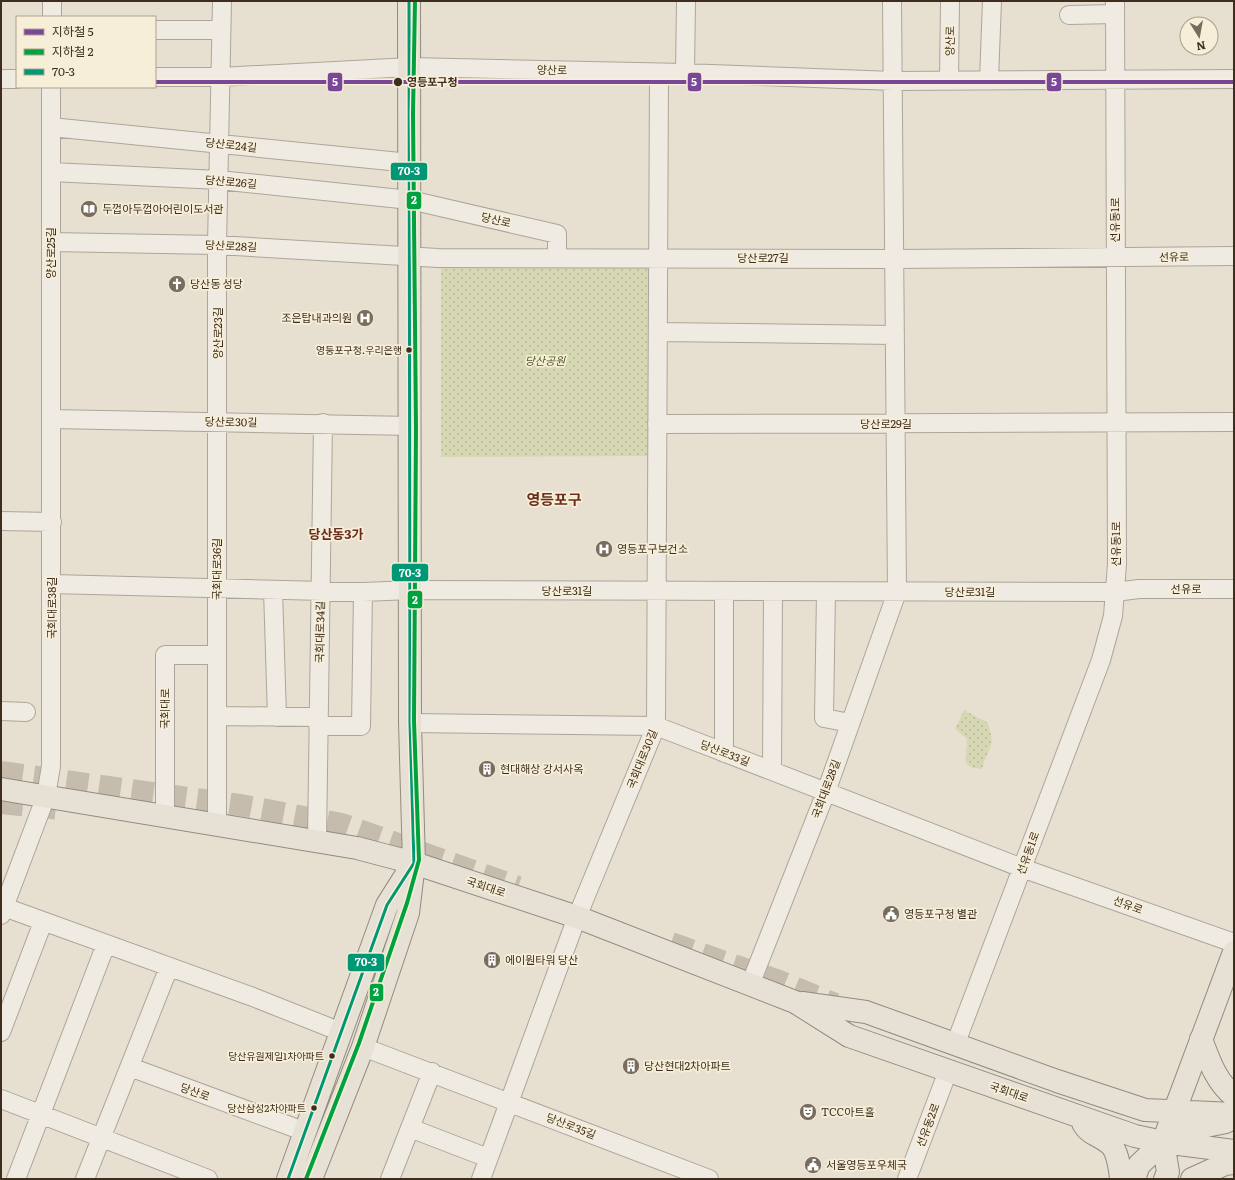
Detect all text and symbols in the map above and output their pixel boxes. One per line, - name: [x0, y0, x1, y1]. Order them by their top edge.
- legend: [16, 16, 156, 88]
- north arrow: [1179, 16, 1219, 56]
- text: 지하철 5: [52, 22, 94, 40]
- street label: 양산로: [941, 26, 957, 56]
- text: N: [1195, 38, 1207, 56]
- text: 지하철 2: [52, 42, 94, 60]
- street label: 양산로: [537, 61, 567, 77]
- text: 70-3: [52, 62, 75, 80]
- line badge: 5: [327, 72, 343, 92]
- line badge: 5: [687, 72, 702, 92]
- line badge: 5: [1046, 72, 1062, 92]
- text: 5: [332, 73, 338, 89]
- place label: 영등포구청: [407, 73, 458, 89]
- text: 5: [691, 73, 697, 89]
- text: 5: [1051, 73, 1057, 89]
- marker: 영등포구청: [392, 76, 404, 88]
- street label: 당산로24길: [204, 133, 258, 155]
- line badge: 70-3: [390, 162, 428, 181]
- text: 70-3: [398, 162, 420, 178]
- street label: 당산로26길: [205, 171, 258, 191]
- line badge: 2: [406, 191, 422, 210]
- text: 2: [411, 191, 417, 207]
- street label: 선유동1로: [1106, 198, 1122, 242]
- library icon: 두껍아두껍아어린이도서관: [79, 199, 99, 219]
- place label: 두껍아두껍아어린이도서관: [102, 200, 223, 216]
- street label: 당산로: [480, 208, 513, 230]
- street label: 양산로25길: [42, 227, 58, 279]
- street label: 당산로28길: [205, 236, 257, 254]
- street label: 선유로: [1159, 248, 1189, 264]
- street label: 당산로27길: [737, 249, 789, 265]
- church icon: 당산동 성당: [167, 274, 187, 294]
- place label: 당산동 성당: [190, 275, 243, 291]
- street label: 양산로23길: [209, 307, 225, 359]
- hospital icon: 조은탑내과의원: [355, 308, 375, 328]
- place label: 조은탑내과의원: [281, 309, 352, 325]
- place label: 영등포구청.우리은행: [316, 342, 402, 357]
- marker: 영등포구청.우리은행: [404, 345, 414, 355]
- park label: 당산공원: [525, 352, 566, 368]
- street label: 당산로30길: [204, 413, 258, 429]
- street label: 당산로29길: [860, 415, 912, 431]
- district label: 영등포구: [526, 487, 582, 510]
- street label: 선유동1로: [1107, 522, 1123, 566]
- district label: 당산동3가: [308, 524, 364, 543]
- street label: 국회대로36길: [208, 538, 224, 600]
- hospital icon: 영등포구보건소: [594, 539, 614, 559]
- place label: 영등포구보건소: [617, 540, 688, 556]
- line badge: 70-3: [391, 563, 429, 582]
- text: 70-3: [399, 564, 421, 580]
- street label: 국회대로38길: [43, 577, 59, 639]
- street label: 선유로: [1171, 580, 1201, 596]
- street label: 당산로31길: [542, 582, 592, 598]
- street label: 당산로31길: [945, 583, 995, 599]
- line badge: 2: [407, 590, 423, 609]
- text: 2: [412, 591, 418, 607]
- street label: 국회대로34길: [310, 601, 328, 663]
- street label: 국회대로: [156, 689, 172, 729]
- street label: 국회대로30길: [622, 726, 660, 791]
- street label: 당산로33길: [698, 735, 753, 769]
- street label: 국회대로28길: [807, 757, 843, 821]
- building icon: 현대해상 강서사옥: [477, 759, 497, 779]
- place label: 현대해상 강서사옥: [500, 760, 583, 776]
- street label: 선유동1로: [1012, 829, 1042, 877]
- street label: 국회대로: [465, 872, 508, 900]
- street label: 선유로: [1111, 891, 1145, 917]
- public building icon: 영등포구청 별관: [881, 904, 901, 924]
- place label: 영등포구청 별관: [904, 905, 977, 921]
- building icon: 에이원타워 당산: [482, 950, 502, 970]
- place label: 에이원타워 당산: [505, 951, 578, 967]
- line badge: 70-3: [347, 953, 385, 972]
- text: 70-3: [355, 953, 377, 969]
- line badge: 2: [369, 983, 384, 1002]
- text: 2: [373, 983, 379, 999]
- place label: 당산유원제일1차아파트: [228, 1048, 324, 1063]
- marker: 당산유원제일1차아파트: [327, 1051, 337, 1061]
- building icon: 당산현대2차아파트: [621, 1056, 641, 1076]
- place label: 당산현대2차아파트: [644, 1057, 731, 1073]
- street label: 국회대로: [988, 1077, 1031, 1105]
- street label: 당산로: [178, 1078, 212, 1104]
- place label: 당산삼성2차아파트: [227, 1100, 306, 1115]
- street label: 선유동2로: [911, 1100, 943, 1149]
- theatre icon: TCC아트홀: [798, 1102, 818, 1122]
- marker: 당산삼성2차아파트: [309, 1103, 319, 1113]
- place label: TCC아트홀: [821, 1103, 875, 1119]
- street label: 당산로35길: [544, 1108, 598, 1142]
- public building icon: 서울영등포우체국: [803, 1155, 823, 1175]
- place label: 서울영등포우체국: [826, 1156, 907, 1172]

